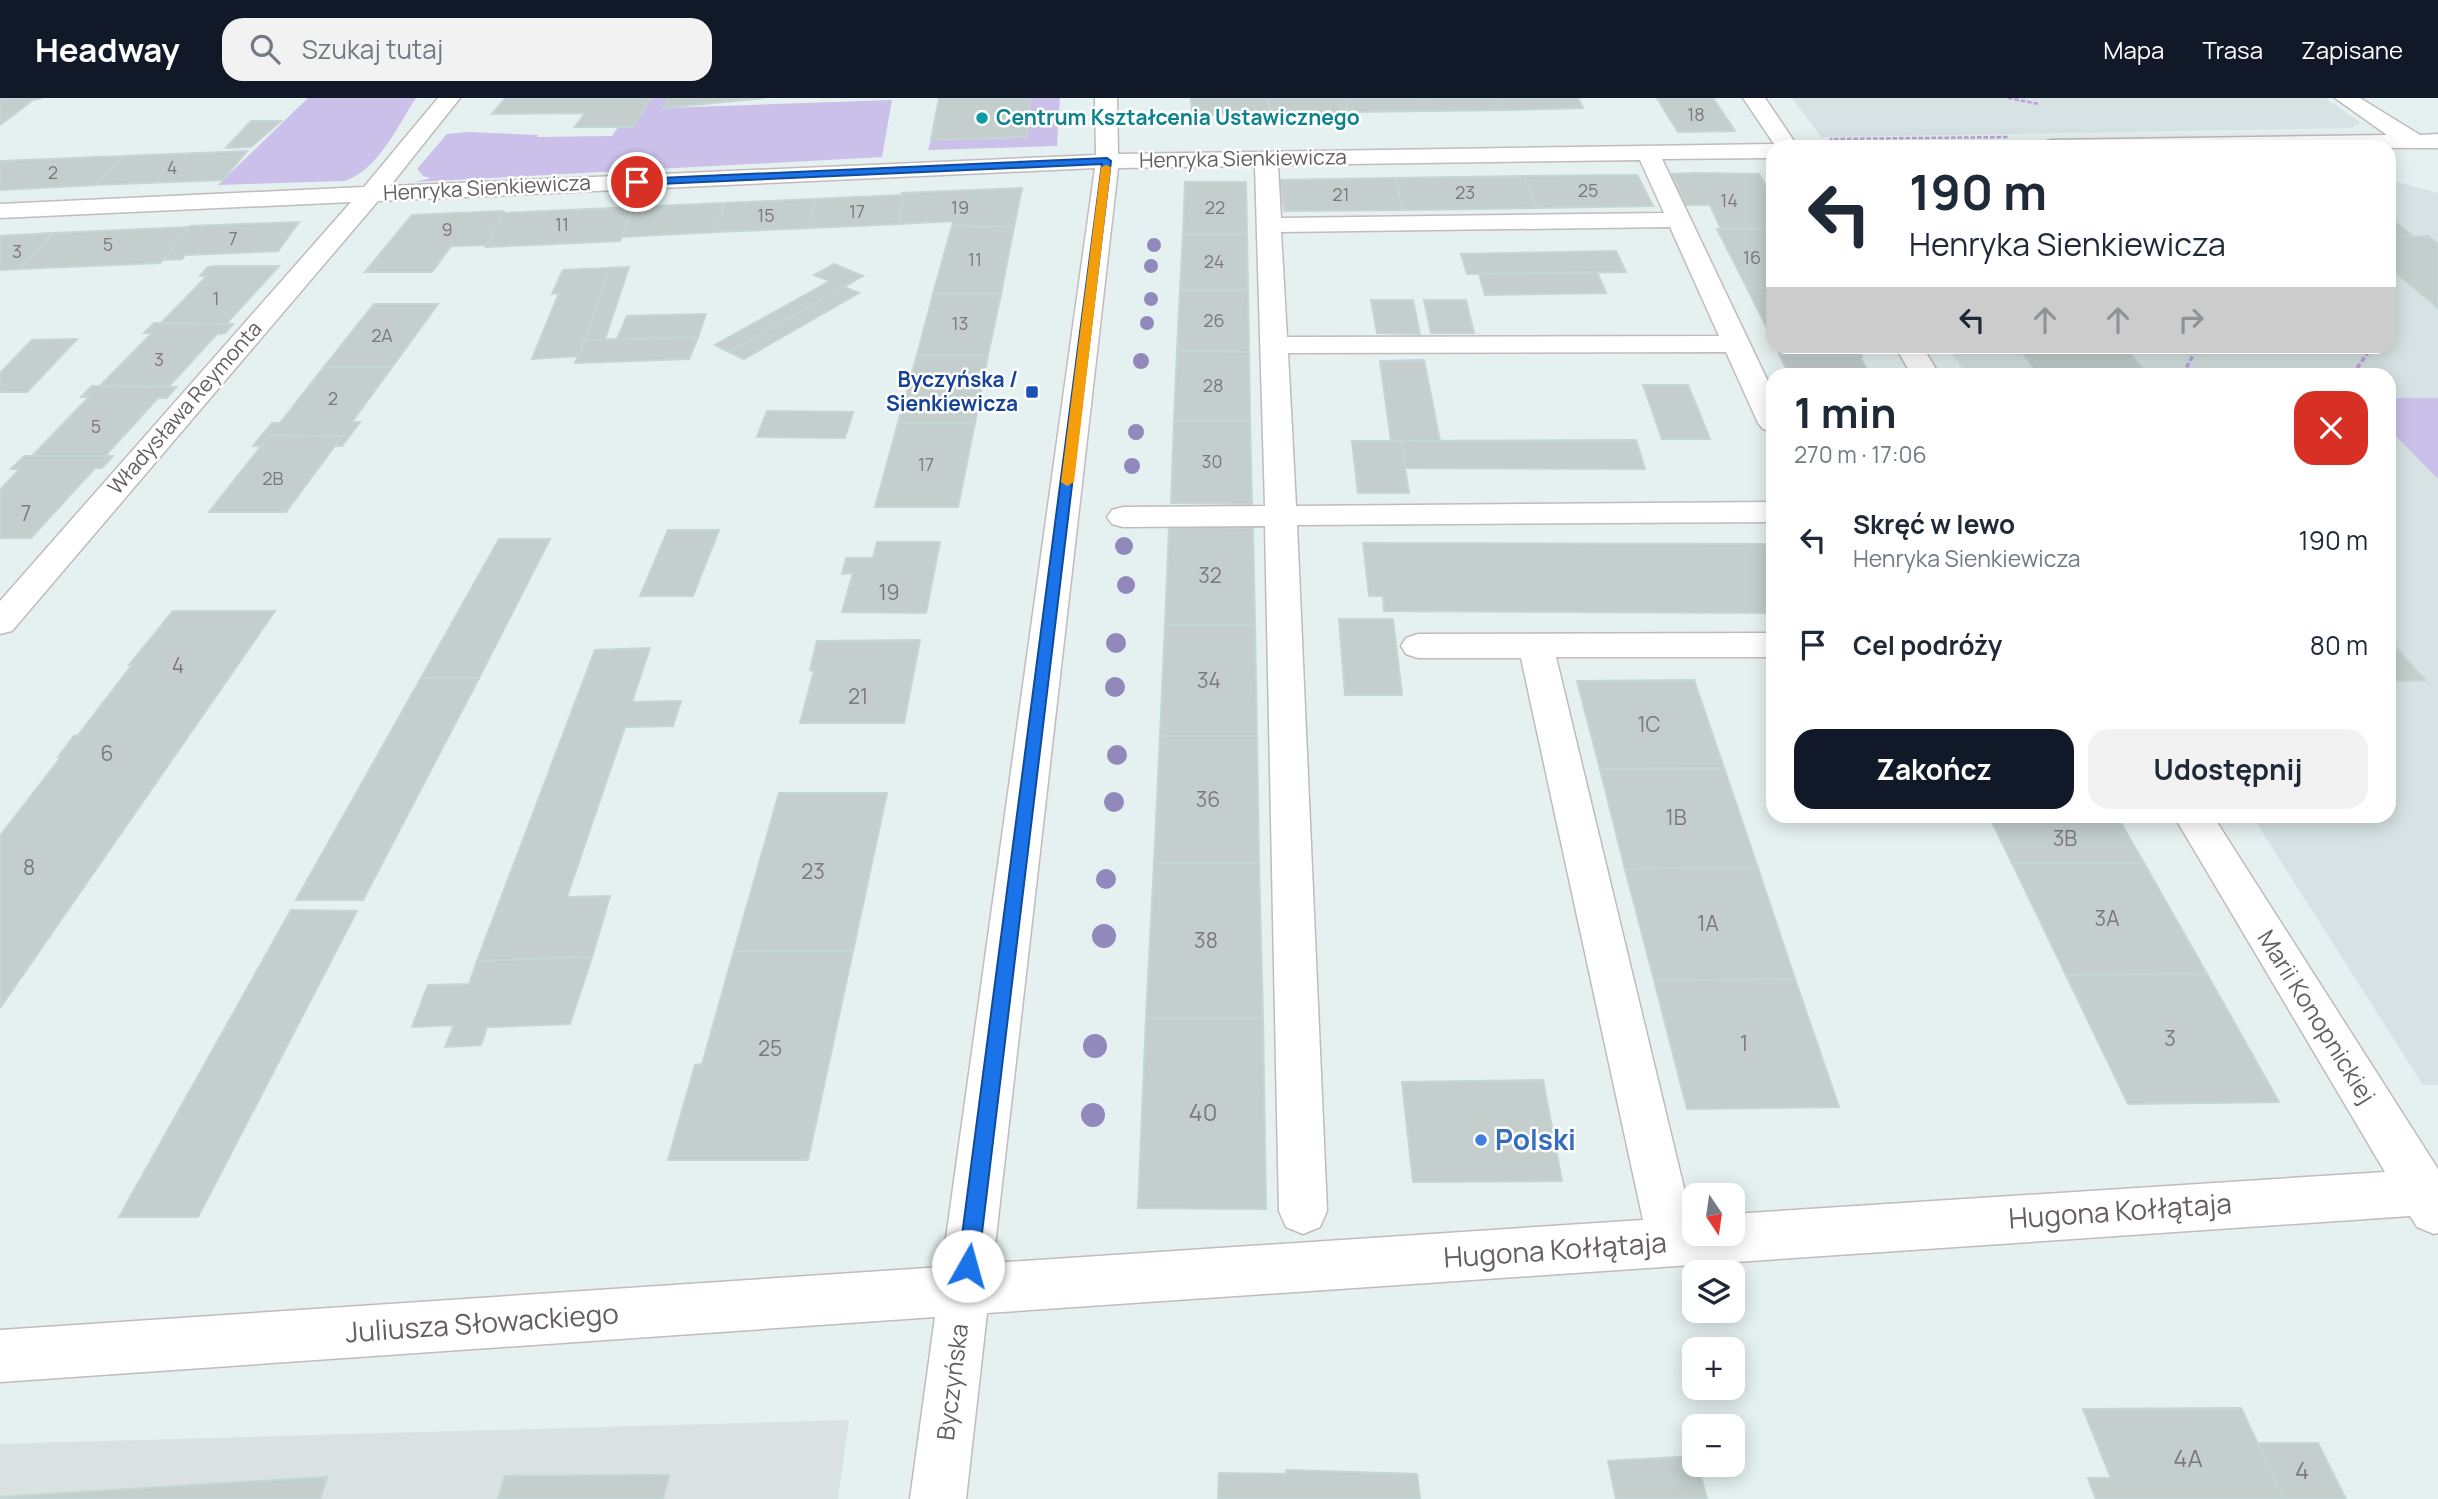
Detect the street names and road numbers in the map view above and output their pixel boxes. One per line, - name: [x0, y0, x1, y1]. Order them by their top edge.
- street label: Henryka Sienkiewicza: [1139, 142, 1347, 174]
- street label: Henryka Sienkiewicza: [382, 168, 591, 206]
- street label: Władysława Reymonta: [101, 315, 267, 500]
- street label: Marii Konopnickiej: [2251, 923, 2384, 1109]
- street label: Hugona Kołłątaja: [2007, 1183, 2233, 1237]
- street label: Hugona Kołłątaja: [1442, 1222, 1668, 1276]
- street label: Juliusza Słowackiego: [344, 1293, 620, 1351]
- street label: Byczyńska: [928, 1322, 975, 1442]

